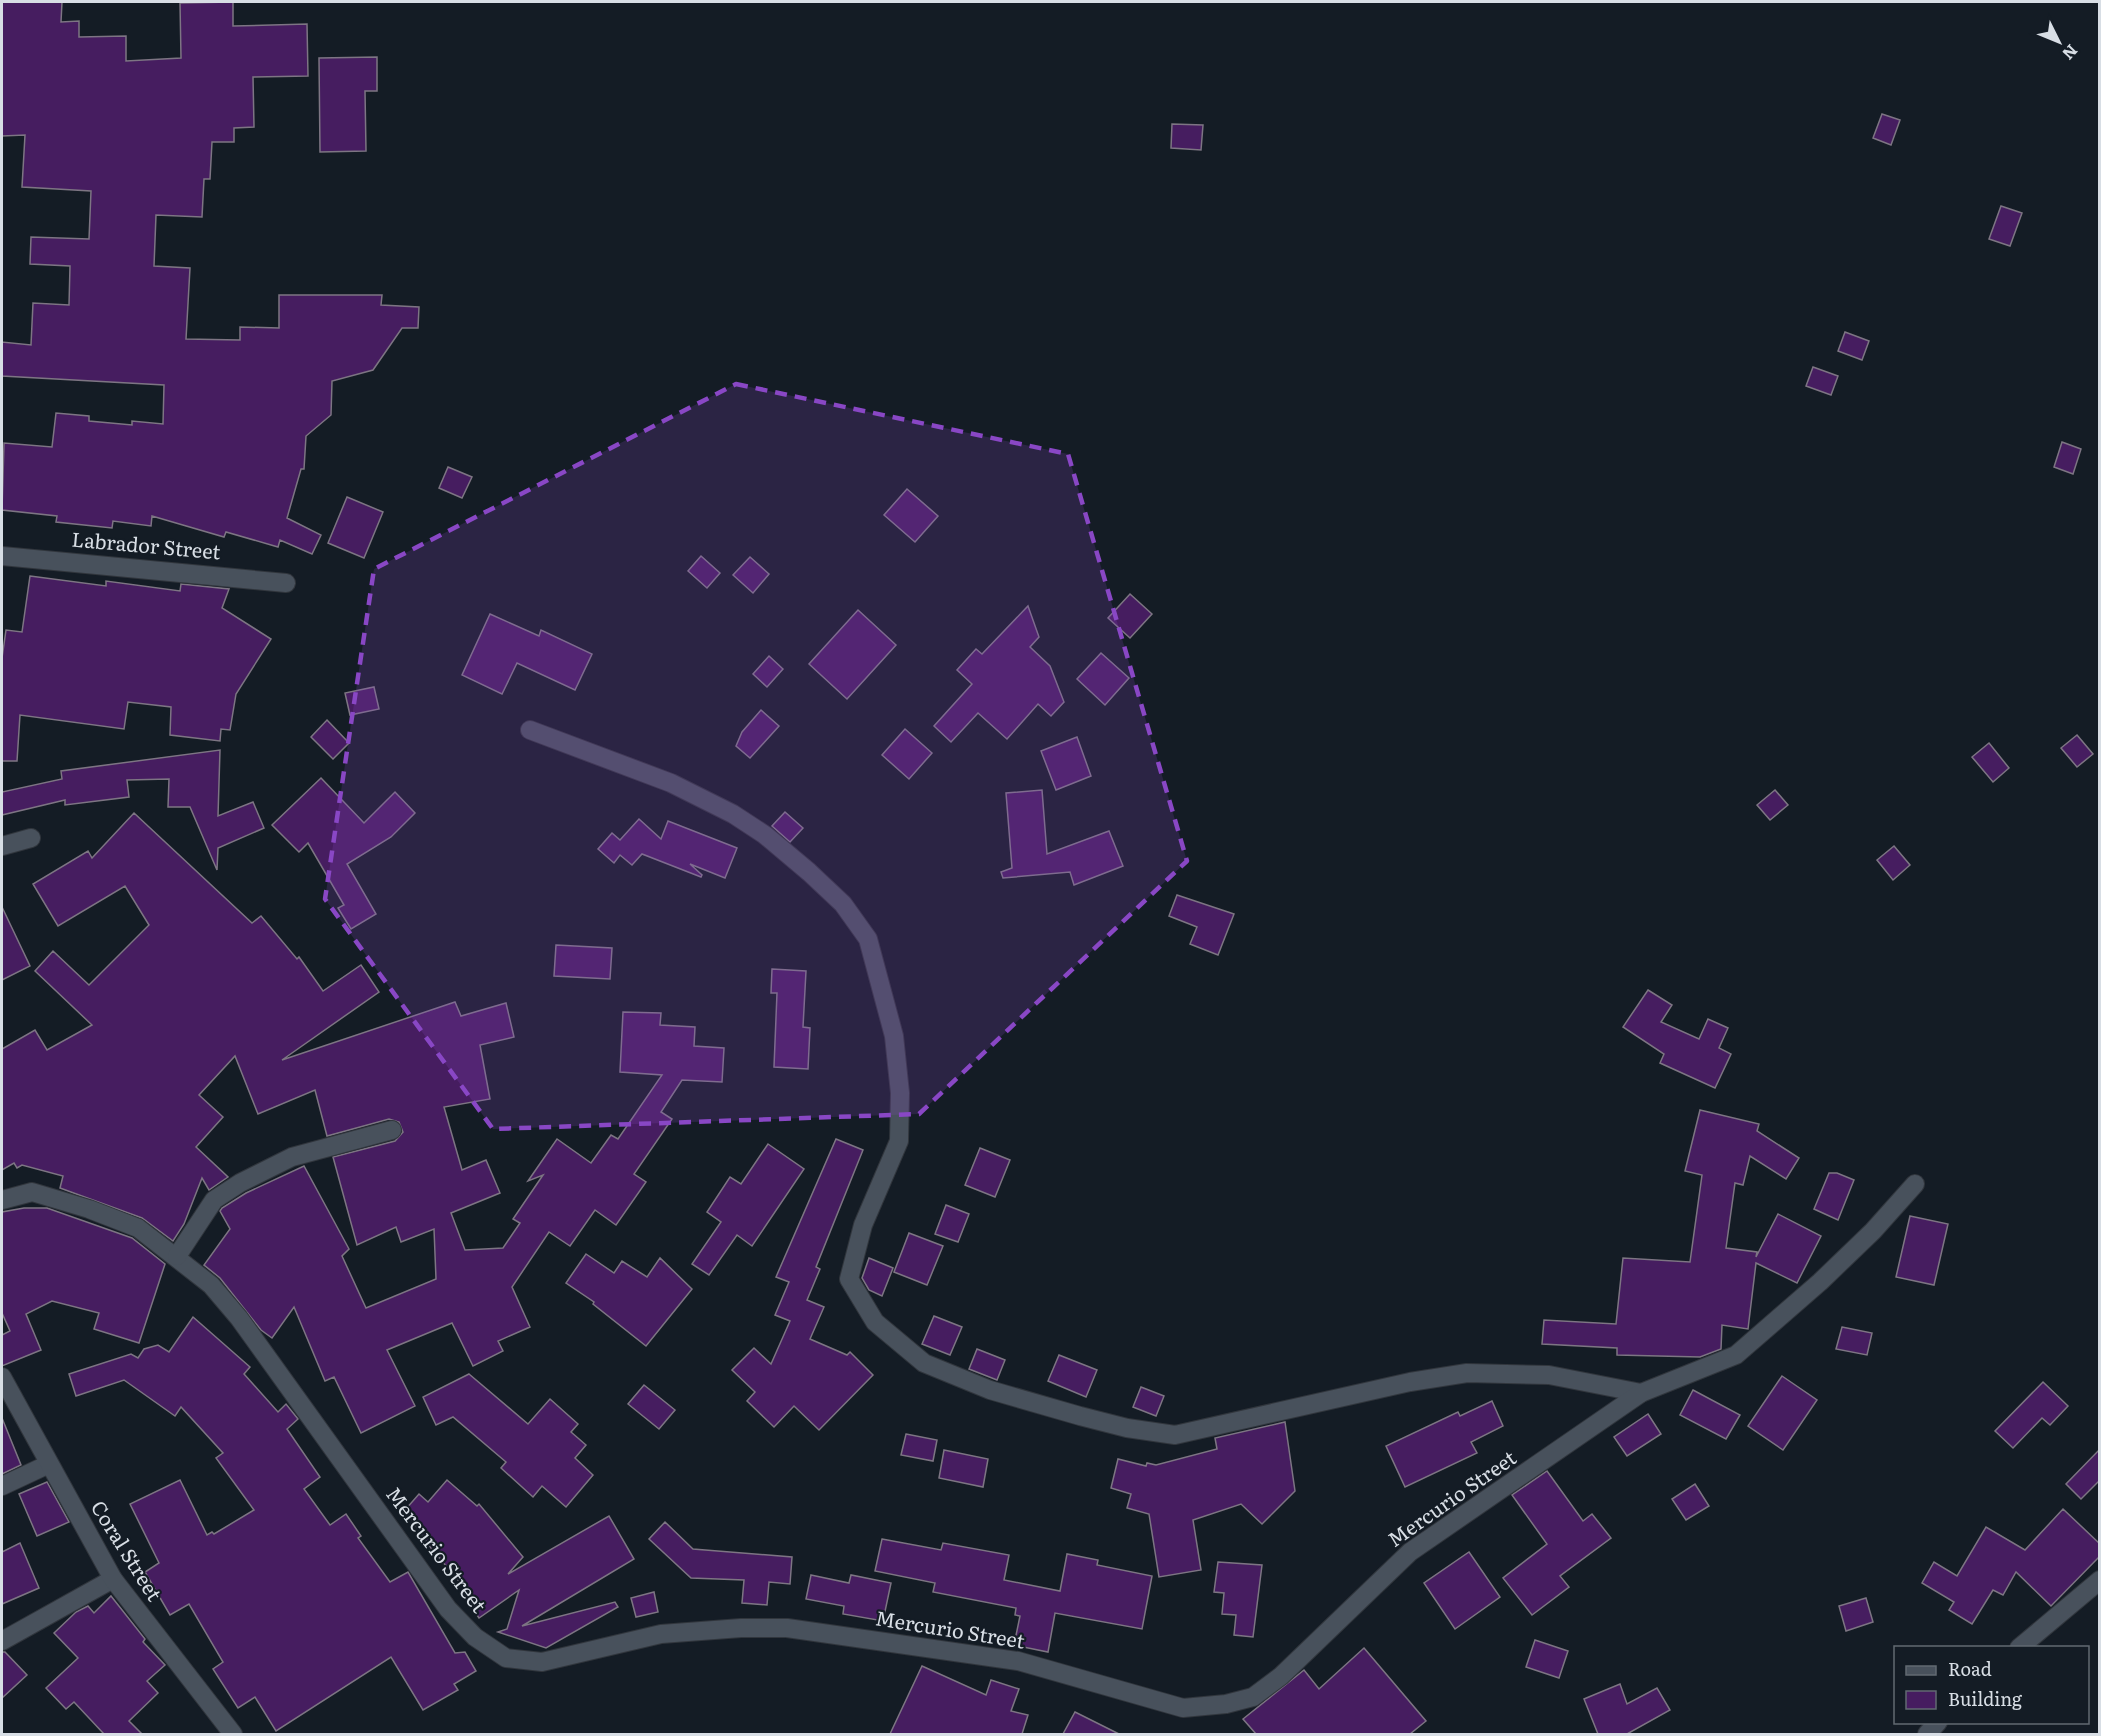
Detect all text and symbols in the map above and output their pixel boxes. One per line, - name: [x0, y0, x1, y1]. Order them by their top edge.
- north arrow: [2029, 12, 2089, 72]
- text: N: [2057, 40, 2084, 66]
- street label: Labrador Street: [71, 523, 222, 565]
- street label: Mercurio Street: [1380, 1442, 1521, 1553]
- street label: Mercurio Street: [380, 1480, 495, 1618]
- street label: Coral Street: [85, 1494, 171, 1606]
- street label: Mercurio Street: [873, 1601, 1027, 1655]
- legend: [1894, 1646, 2089, 1724]
- text: Road: [1948, 1655, 1992, 1682]
- text: Building: [1948, 1685, 2023, 1712]

